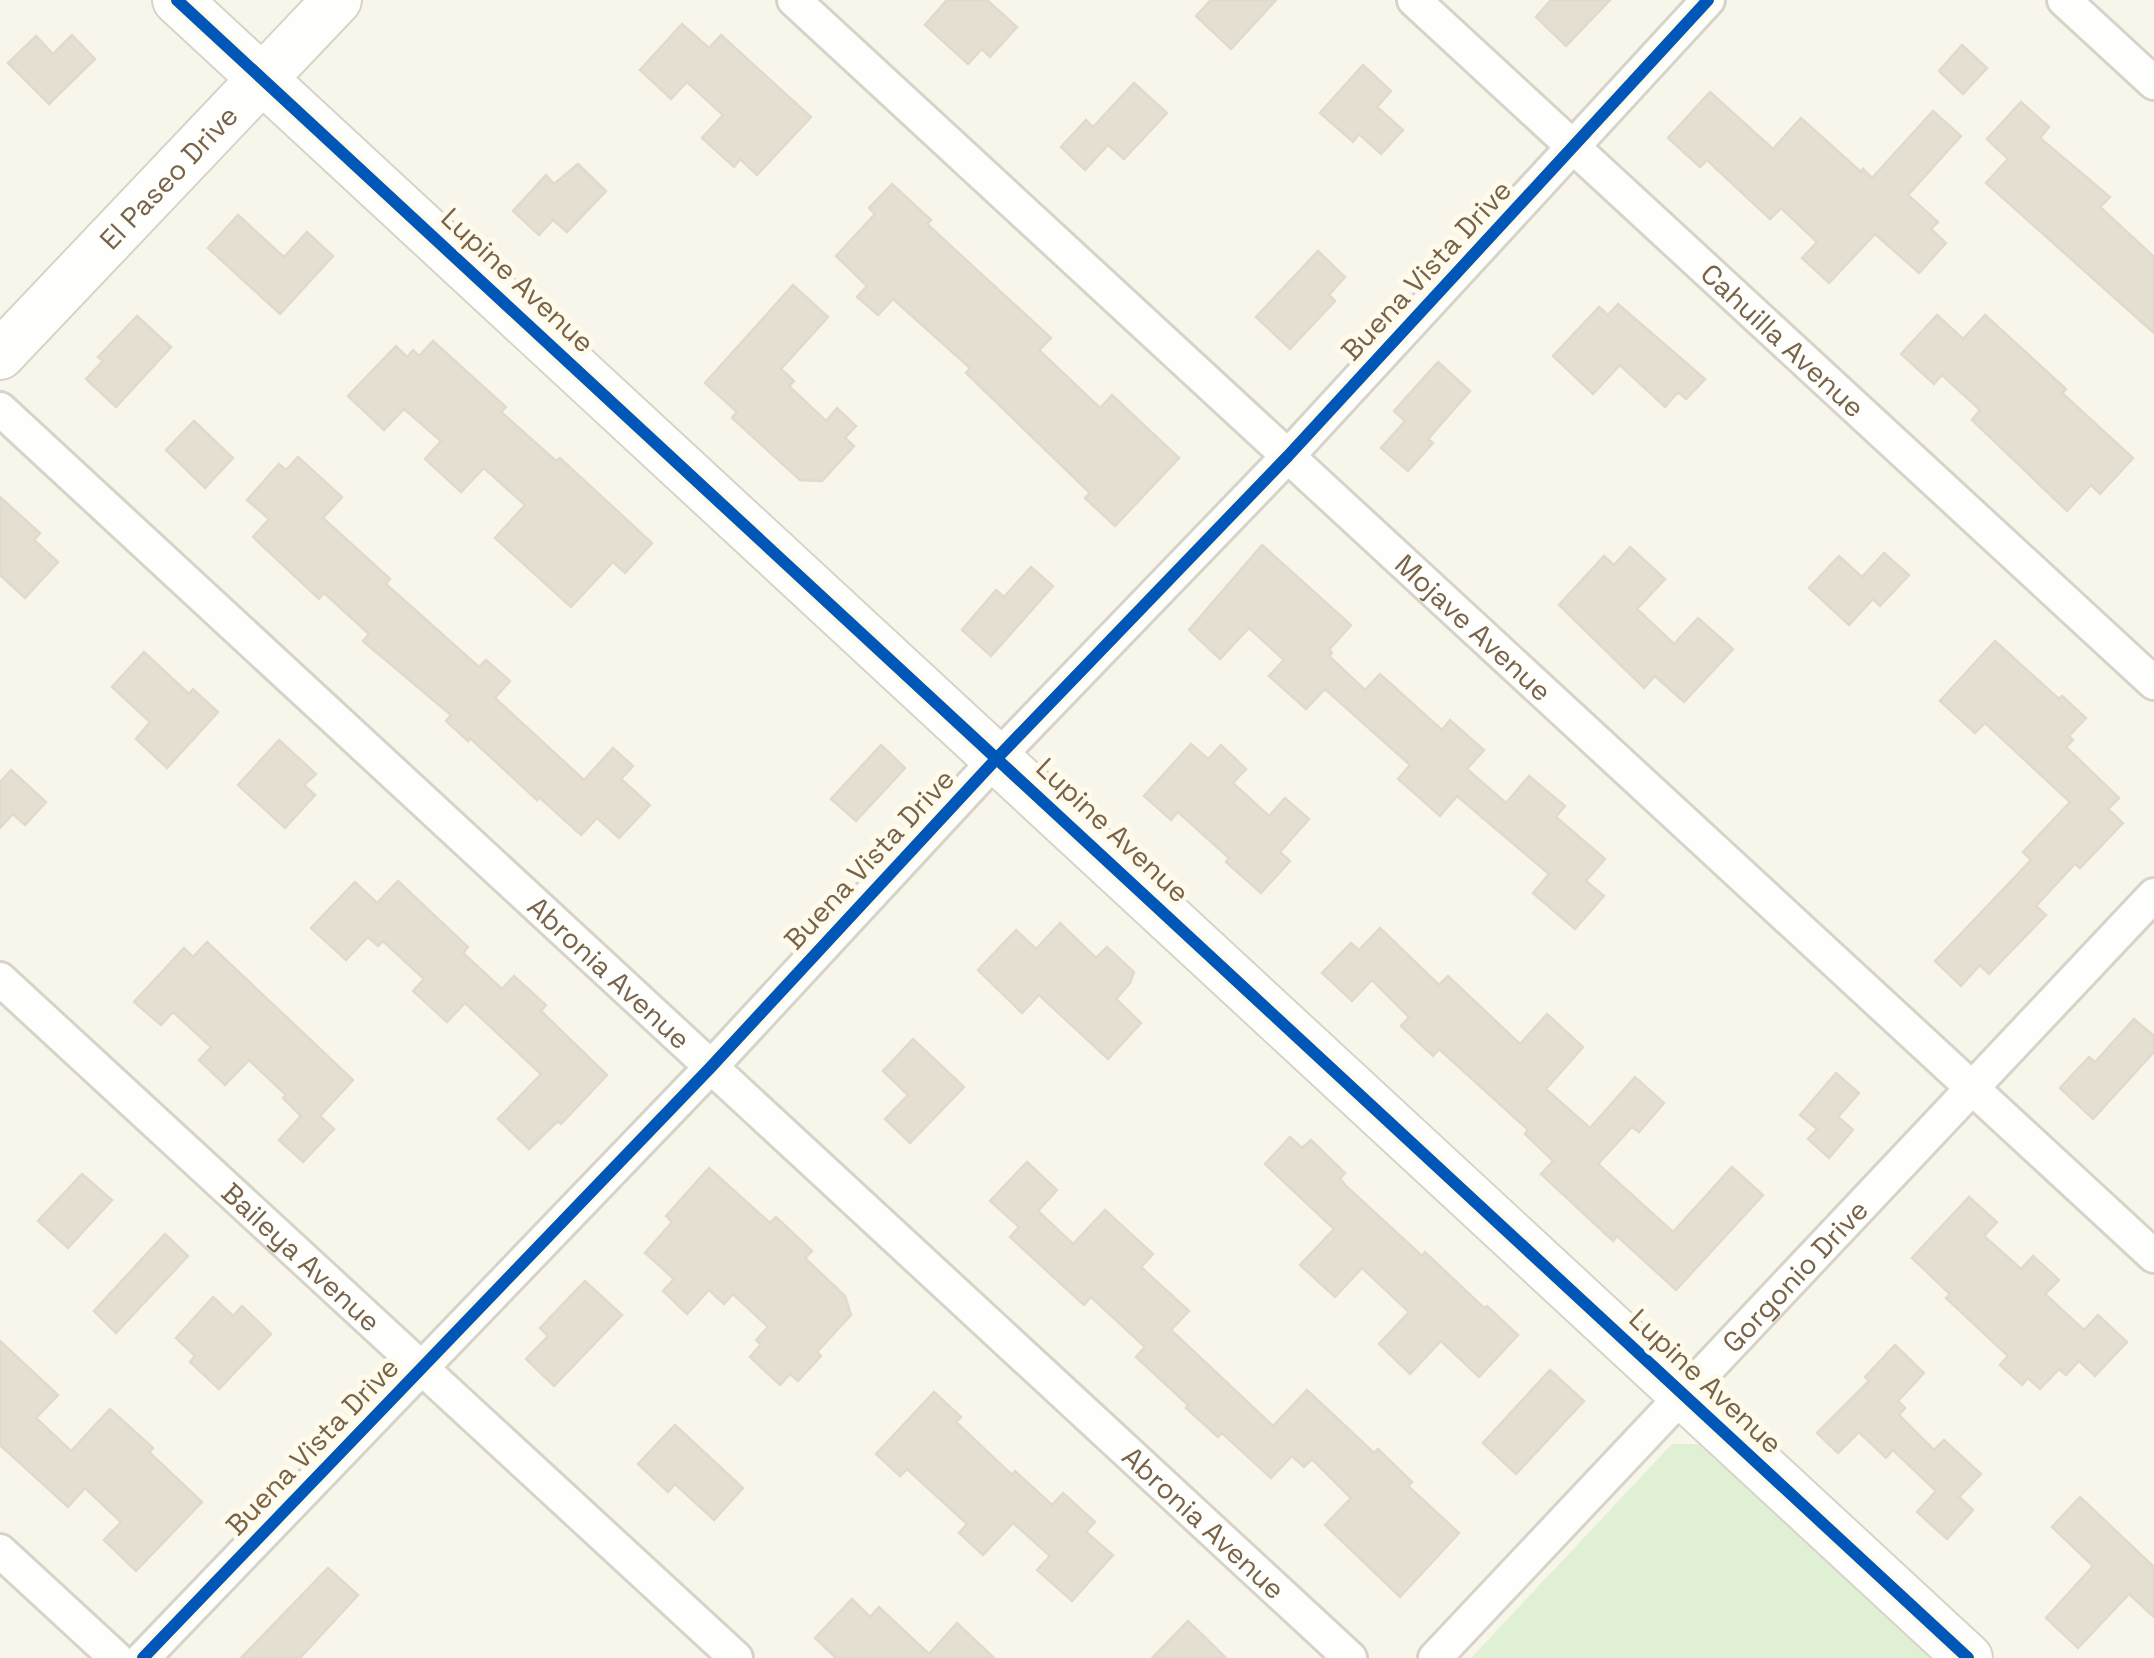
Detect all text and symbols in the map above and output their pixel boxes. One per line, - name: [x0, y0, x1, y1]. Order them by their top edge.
- street label: El Paseo Drive: [92, 98, 246, 257]
- street label: Buena Vista Drive: [1333, 172, 1519, 368]
- street label: Lupine Avenue: [434, 200, 602, 360]
- street label: Cahuilla Avenue: [1693, 256, 1873, 425]
- street label: Mojave Avenue: [1388, 546, 1559, 709]
- street label: Lupine Avenue: [1029, 750, 1197, 910]
- street label: Buena Vista Drive: [776, 761, 962, 957]
- street label: Abronia Avenue: [520, 888, 698, 1057]
- street label: Baileya Avenue: [214, 1175, 389, 1339]
- street label: Gorgonio Drive: [1714, 1192, 1876, 1360]
- street label: Lupine Avenue: [1622, 1301, 1790, 1461]
- street label: Buena Vista Drive: [218, 1349, 406, 1543]
- street label: Abronia Avenue: [1115, 1439, 1293, 1607]

